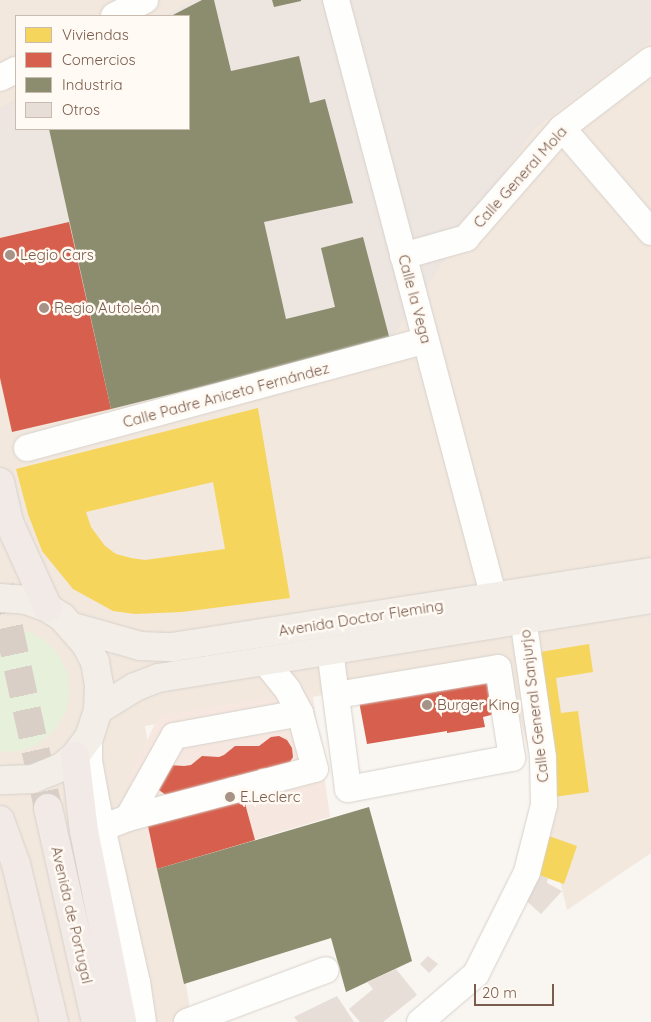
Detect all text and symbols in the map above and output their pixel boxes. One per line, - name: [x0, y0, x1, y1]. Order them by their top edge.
- legend: [15, 15, 190, 130]
- text: Viviendas: [62, 25, 129, 44]
- text: Comercios: [62, 50, 136, 69]
- text: Industria: [62, 75, 122, 94]
- text: Otros: [62, 100, 100, 119]
- street label: Calle General Mola: [470, 122, 570, 232]
- place label: Legio Cars: [20, 246, 94, 264]
- marker: Legio Cars: [4, 249, 16, 261]
- street label: Calle la Vega: [394, 253, 436, 345]
- place label: Regio Autoleón: [54, 299, 160, 317]
- marker: Regio Autoleón: [38, 302, 50, 314]
- street label: Calle Padre Aniceto Fernández: [121, 359, 331, 431]
- street label: Avenida Doctor Fleming: [277, 596, 445, 640]
- street label: Calle General Sanjurjo: [516, 628, 552, 784]
- place label: Burger King: [437, 696, 520, 714]
- marker: Burger King: [421, 699, 433, 711]
- place label: E.Leclerc: [240, 788, 300, 806]
- marker: E.Leclerc: [224, 791, 236, 803]
- street label: Avenida de Portugal: [47, 845, 97, 985]
- scale bar: [476, 974, 556, 1006]
- text: 20 m: [482, 983, 517, 1002]

